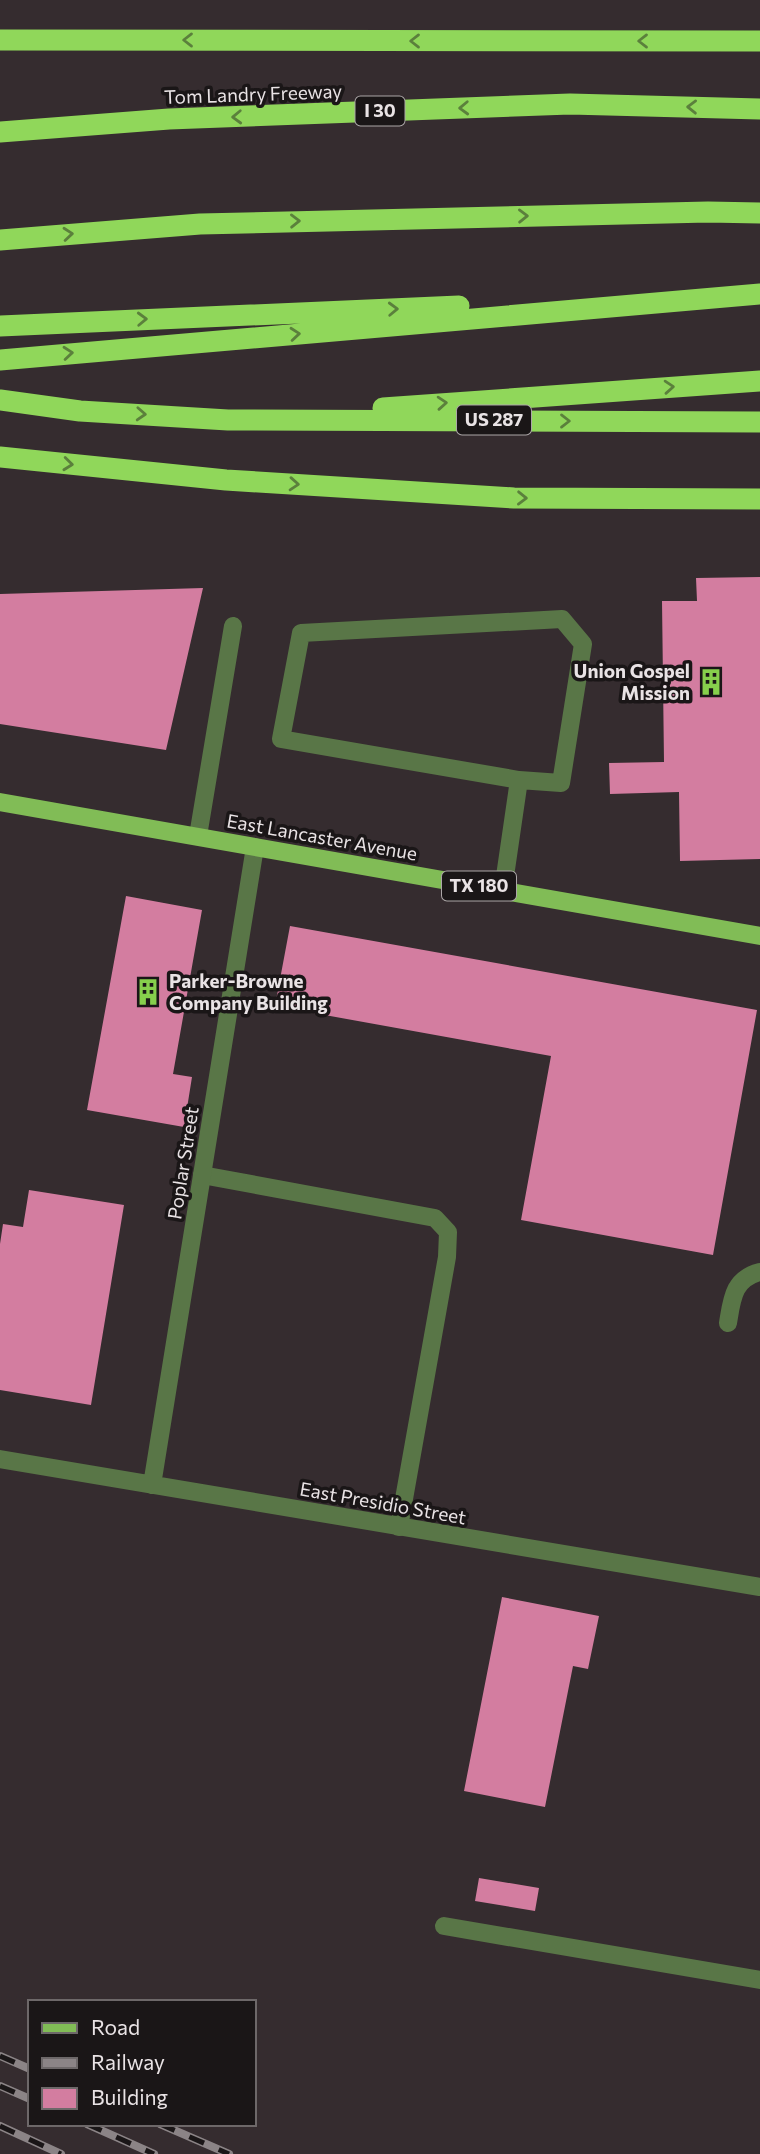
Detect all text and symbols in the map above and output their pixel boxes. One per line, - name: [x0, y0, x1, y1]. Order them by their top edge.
- one-way arrow: [182, 32, 193, 48]
- one-way arrow: [410, 33, 420, 49]
- one-way arrow: [637, 33, 648, 49]
- street label: Tom Landry Freeway: [163, 79, 343, 108]
- road number: I 30: [356, 96, 404, 126]
- one-way arrow: [686, 100, 697, 115]
- one-way arrow: [459, 101, 470, 116]
- one-way arrow: [231, 109, 242, 124]
- one-way arrow: [517, 209, 528, 224]
- one-way arrow: [290, 214, 301, 229]
- one-way arrow: [63, 227, 74, 242]
- one-way arrow: [388, 301, 399, 316]
- one-way arrow: [136, 312, 147, 327]
- one-way arrow: [289, 327, 300, 342]
- one-way arrow: [63, 346, 74, 361]
- one-way arrow: [664, 380, 675, 395]
- one-way arrow: [437, 396, 448, 411]
- road number: US 287: [457, 406, 531, 434]
- one-way arrow: [136, 407, 147, 422]
- one-way arrow: [561, 413, 571, 429]
- one-way arrow: [63, 456, 74, 471]
- one-way arrow: [289, 477, 300, 492]
- one-way arrow: [517, 490, 527, 506]
- place label: Union Gospel Mission: [574, 659, 690, 704]
- building icon: Union Gospel Mission: [696, 667, 726, 697]
- street label: East Lancaster Avenue: [225, 808, 419, 865]
- road number: TX 180: [442, 872, 516, 900]
- place label: Parker-Browne Company Building: [169, 969, 328, 1014]
- building icon: Parker-Browne Company Building: [133, 977, 163, 1007]
- street label: Poplar Street: [162, 1105, 203, 1221]
- street label: East Presidio Street: [298, 1477, 468, 1529]
- legend: [28, 2000, 256, 2126]
- text: Road: [91, 2014, 140, 2039]
- text: Railway: [91, 2049, 165, 2074]
- text: Building: [91, 2084, 168, 2109]

